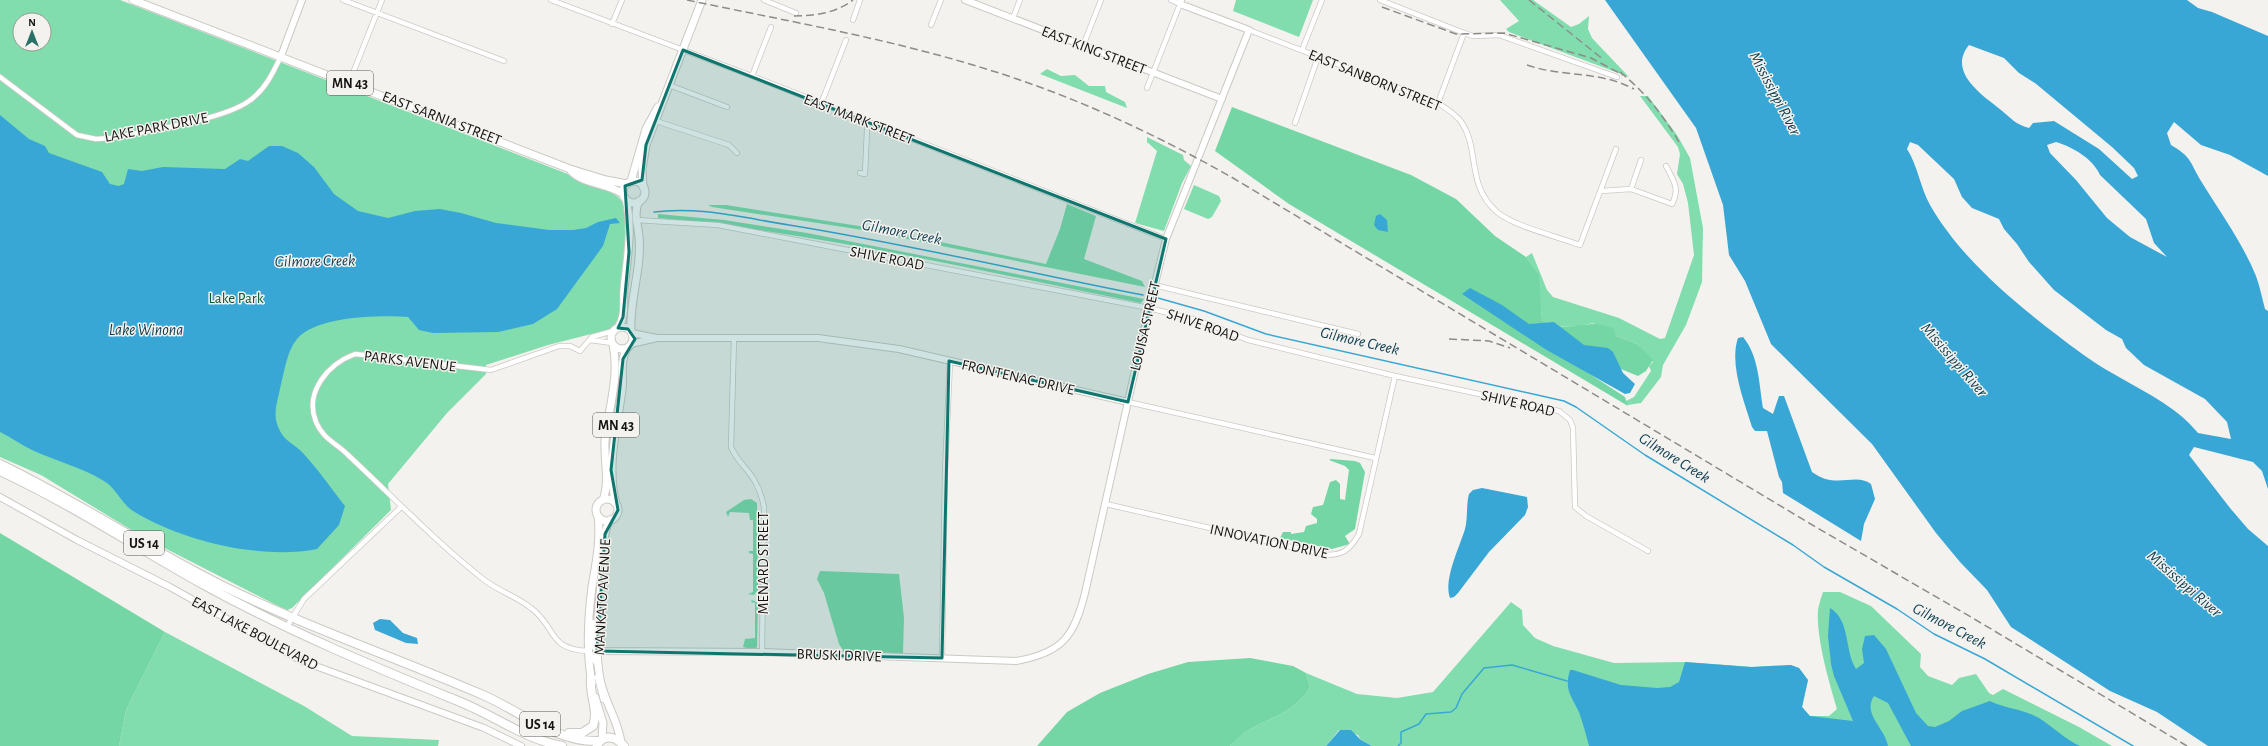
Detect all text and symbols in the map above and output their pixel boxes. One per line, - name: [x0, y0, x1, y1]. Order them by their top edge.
- north arrow: [12, 12, 52, 52]
- text: N: [28, 17, 36, 28]
- street label: EAST KING STREET: [1040, 24, 1149, 78]
- street label: EAST SANBORN STREET: [1306, 47, 1444, 114]
- water label: Mississippi River: [1746, 49, 1804, 139]
- road number: MN 43: [327, 71, 373, 95]
- street label: EAST SARNIA STREET: [380, 89, 504, 148]
- street label: EAST MARK STREET: [802, 92, 916, 148]
- street label: LAKE PARK DRIVE: [103, 110, 209, 145]
- water label: Gilmore Creek: [861, 216, 943, 248]
- street label: SHIVE ROAD: [849, 244, 926, 273]
- water label: Gilmore Creek: [275, 252, 355, 270]
- street label: LOUISA STREET: [1128, 279, 1163, 372]
- park label: Lake Park: [208, 291, 264, 306]
- street label: SHIVE ROAD: [1165, 306, 1241, 345]
- water label: Mississippi River: [1917, 320, 1991, 401]
- water label: Lake Winona: [109, 322, 183, 338]
- water label: Gilmore Creek: [1319, 324, 1401, 358]
- street label: PARKS AVENUE: [363, 348, 457, 375]
- street label: FRONTENAC DRIVE: [960, 357, 1076, 398]
- street label: SHIVE ROAD: [1480, 388, 1556, 419]
- road number: MN 43: [593, 413, 639, 437]
- water label: Gilmore Creek: [1636, 430, 1713, 486]
- street label: MENARD STREET: [756, 511, 771, 614]
- street label: INNOVATION DRIVE: [1208, 522, 1329, 561]
- road number: US 14: [124, 531, 164, 555]
- street label: MANKATO AVENUE: [592, 538, 613, 656]
- water label: Mississippi River: [2144, 548, 2225, 621]
- street label: EAST LAKE BOULEVARD: [189, 594, 321, 673]
- water label: Gilmore Creek: [1910, 600, 1989, 652]
- street label: BRUSKI DRIVE: [796, 647, 882, 664]
- road number: US 14: [520, 712, 560, 736]

